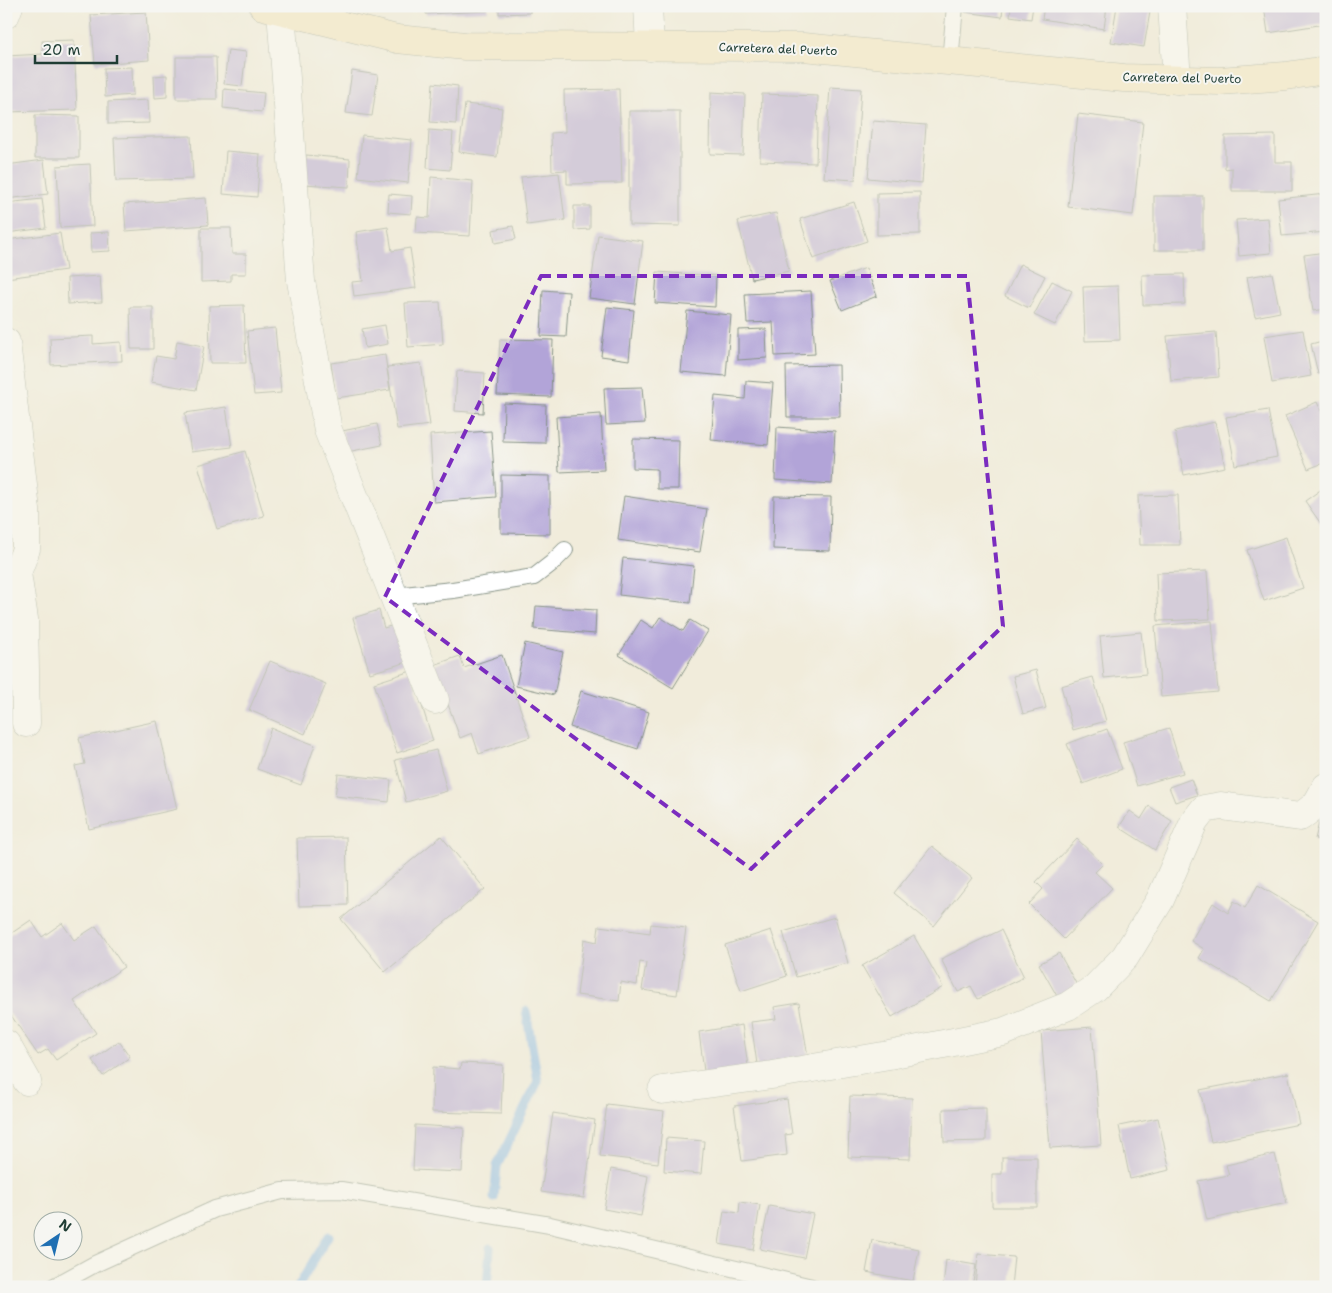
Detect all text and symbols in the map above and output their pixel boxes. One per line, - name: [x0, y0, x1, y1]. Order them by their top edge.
- scale bar: [35, 32, 118, 64]
- street label: Carretera del Puerto: [718, 39, 838, 59]
- text: 20 m: [42, 40, 81, 60]
- street label: Carretera del Puerto: [1122, 69, 1242, 87]
- north arrow: [32, 1210, 82, 1260]
- text: N: [56, 1215, 75, 1236]

